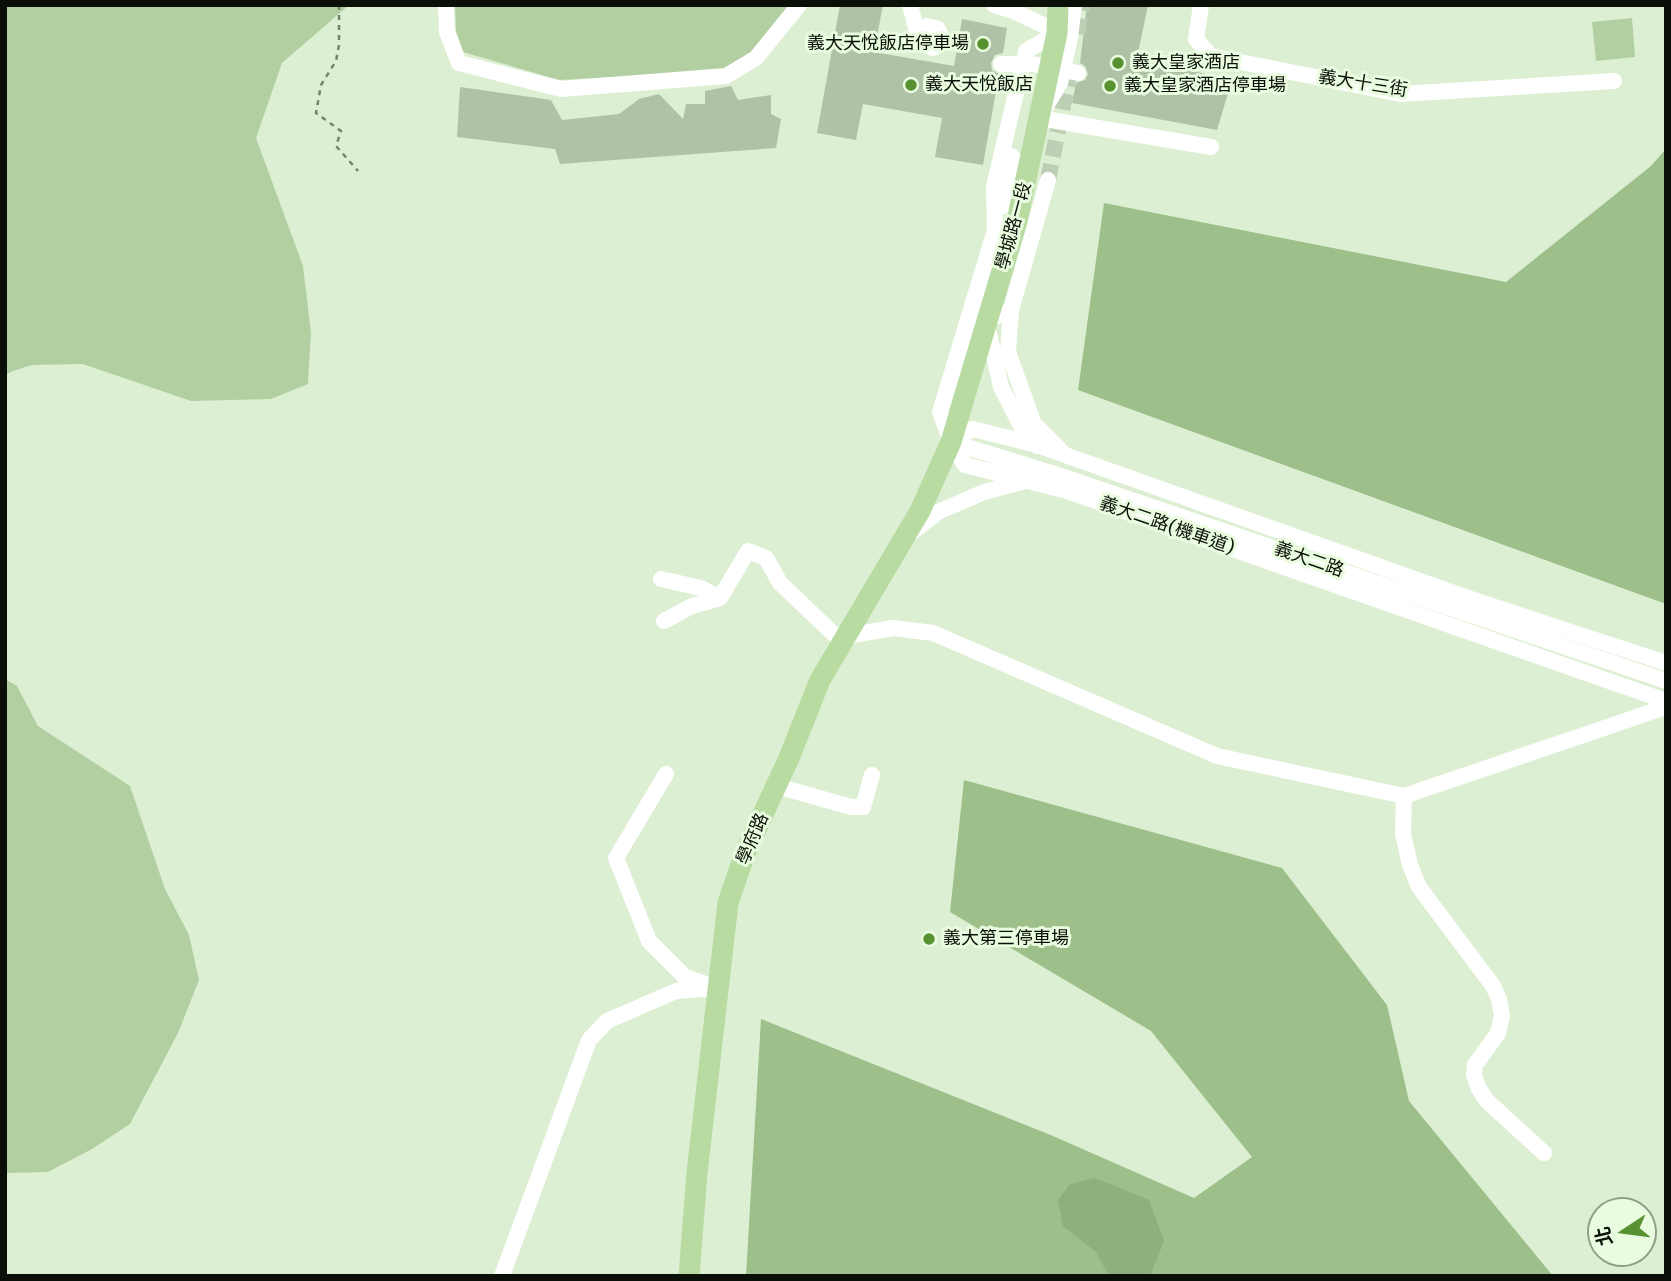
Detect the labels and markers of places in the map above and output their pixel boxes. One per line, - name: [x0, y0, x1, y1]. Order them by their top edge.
- place label: 義大天悅飯店停車場: [807, 33, 969, 55]
- marker: 義大天悅飯店停車場: [975, 36, 991, 52]
- place label: 義大皇家酒店: [1132, 52, 1240, 74]
- marker: 義大皇家酒店: [1110, 55, 1126, 71]
- place label: 義大天悅飯店: [925, 74, 1033, 96]
- place label: 義大皇家酒店停車場: [1124, 75, 1286, 97]
- marker: 義大天悅飯店: [903, 77, 919, 93]
- marker: 義大皇家酒店停車場: [1102, 78, 1118, 94]
- place label: 義大第三停車場: [943, 928, 1069, 950]
- marker: 義大第三停車場: [921, 931, 937, 947]

